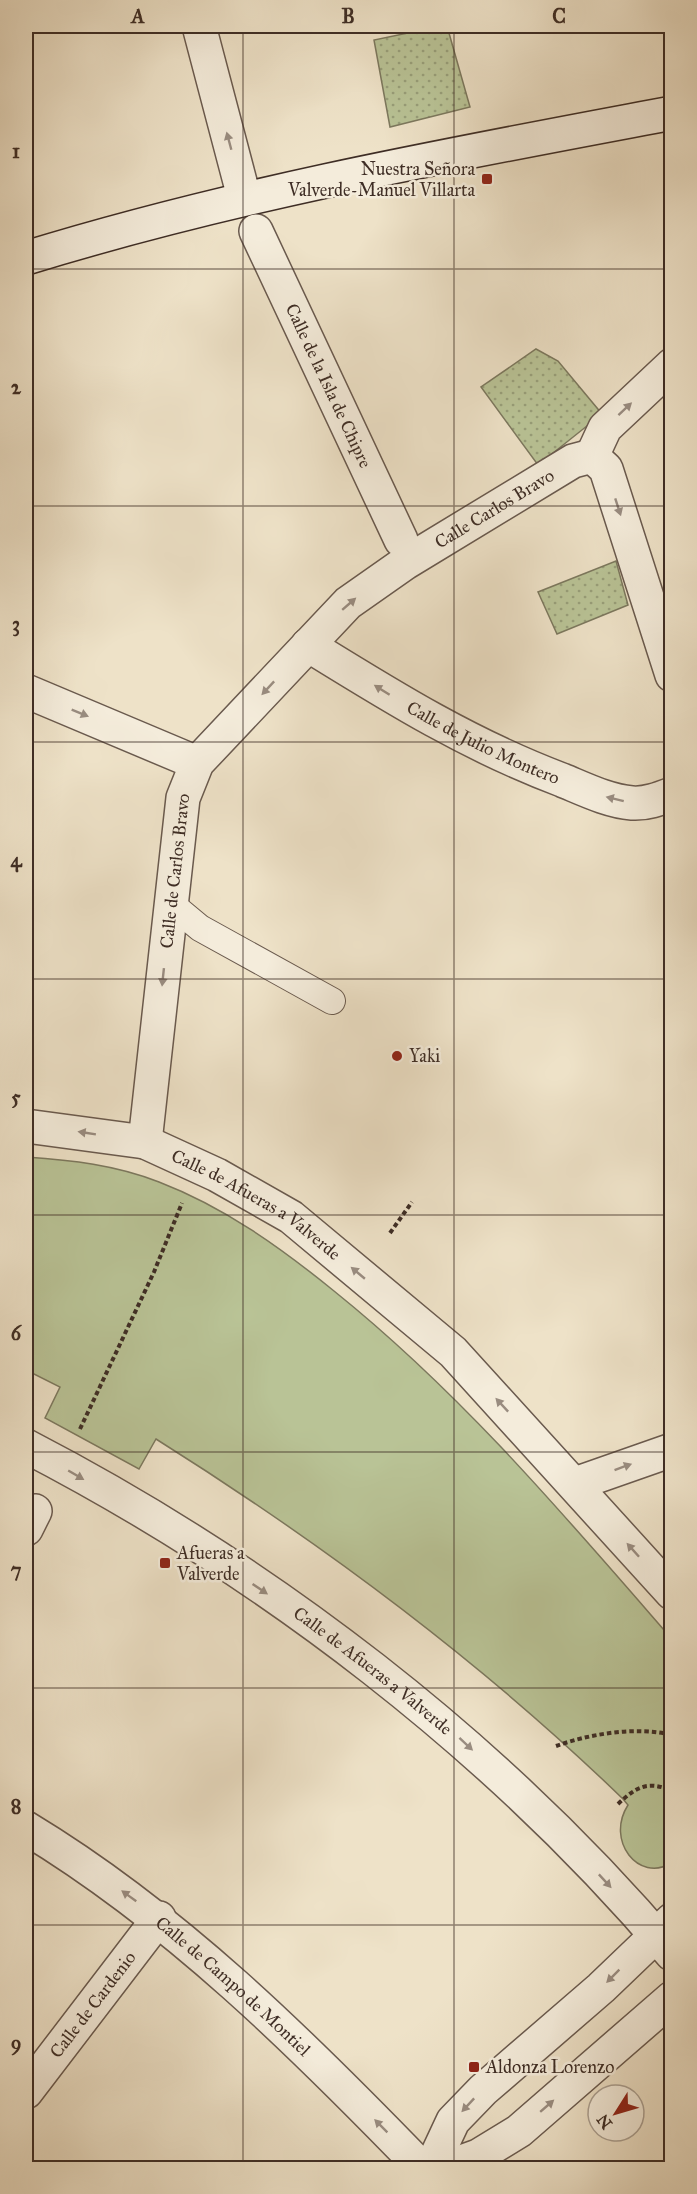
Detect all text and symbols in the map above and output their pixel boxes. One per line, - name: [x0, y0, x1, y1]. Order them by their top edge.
- text: A: [129, 4, 145, 28]
- text: B: [341, 4, 355, 28]
- text: C: [552, 4, 566, 28]
- one-way arrow: [224, 132, 233, 150]
- text: 1: [12, 139, 20, 163]
- place label: Nuestra Señora Valverde-Manuel Villarta: [287, 158, 475, 201]
- marker: Nuestra Señora Valverde-Manuel Villarta: [480, 172, 494, 186]
- street label: Calle de la Isla de Chipre: [281, 300, 377, 472]
- text: 2: [11, 375, 22, 399]
- one-way arrow: [618, 402, 633, 416]
- street label: Calle Carlos Bravo: [431, 464, 558, 553]
- one-way arrow: [614, 498, 623, 516]
- one-way arrow: [341, 597, 357, 610]
- text: 3: [12, 612, 20, 637]
- one-way arrow: [261, 680, 275, 695]
- one-way arrow: [374, 685, 390, 696]
- street label: Calle de Julio Montero: [403, 696, 563, 789]
- one-way arrow: [71, 709, 89, 718]
- street label: Calle de Carlos Bravo: [155, 789, 195, 949]
- one-way arrow: [606, 794, 624, 804]
- text: 4: [10, 848, 22, 873]
- one-way arrow: [158, 967, 167, 986]
- place label: Yaki: [409, 1045, 440, 1067]
- marker: Yaki: [390, 1049, 404, 1063]
- text: 5: [11, 1085, 21, 1109]
- one-way arrow: [77, 1129, 96, 1138]
- street label: Calle de Afueras a Valverde: [168, 1145, 345, 1265]
- one-way arrow: [351, 1268, 366, 1280]
- text: 6: [11, 1321, 23, 1345]
- one-way arrow: [496, 1398, 509, 1413]
- one-way arrow: [614, 1462, 632, 1472]
- one-way arrow: [68, 1470, 85, 1480]
- place label: Afueras a Valverde: [176, 1542, 245, 1585]
- one-way arrow: [626, 1542, 640, 1557]
- marker: Afueras a Valverde: [158, 1556, 172, 1570]
- text: 7: [11, 1558, 22, 1582]
- one-way arrow: [252, 1583, 268, 1594]
- street label: Calle de Afueras a Valverde: [289, 1602, 457, 1740]
- one-way arrow: [458, 1737, 472, 1751]
- text: 8: [11, 1794, 21, 1818]
- one-way arrow: [598, 1873, 611, 1888]
- one-way arrow: [121, 1891, 136, 1903]
- street label: Calle de Campo de Montiel: [151, 1912, 315, 2061]
- street label: Calle de Cardenio: [45, 1947, 141, 2062]
- one-way arrow: [606, 1969, 621, 1983]
- text: 9: [11, 2031, 21, 2056]
- place label: Aldonza Lorenzo: [485, 2056, 615, 2078]
- marker: Aldonza Lorenzo: [467, 2060, 481, 2074]
- north arrow: [586, 2083, 646, 2143]
- one-way arrow: [461, 2098, 475, 2113]
- one-way arrow: [539, 2100, 554, 2113]
- text: N: [592, 2110, 616, 2133]
- one-way arrow: [375, 2120, 389, 2134]

